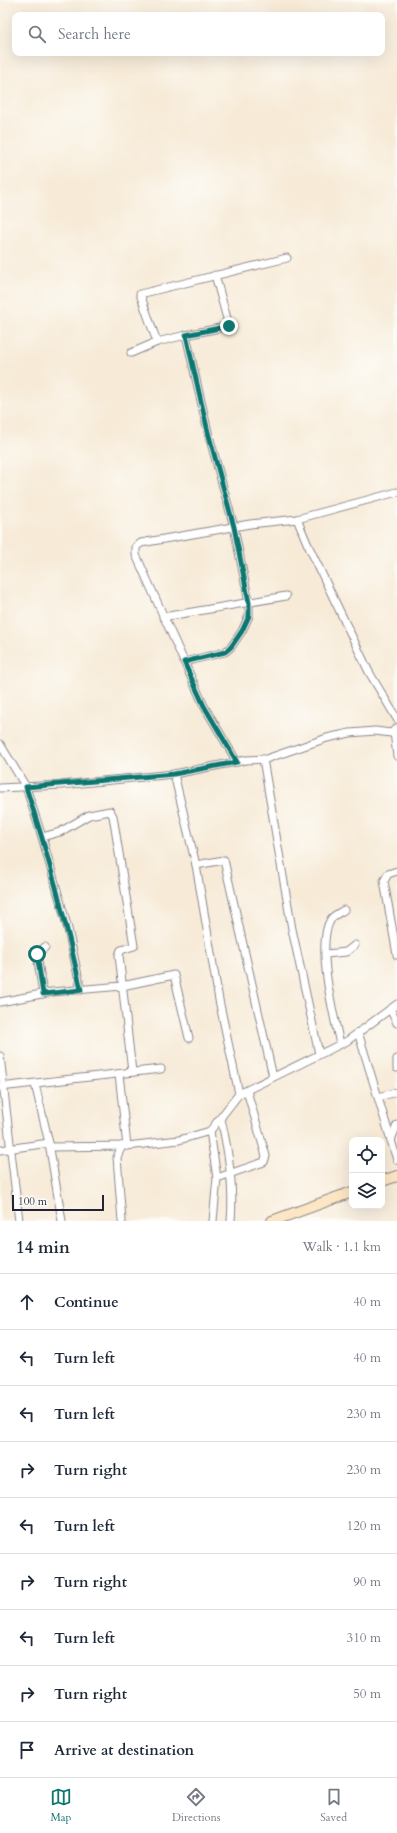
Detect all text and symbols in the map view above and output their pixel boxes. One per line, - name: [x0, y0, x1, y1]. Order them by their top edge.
- search box: [12, 12, 385, 56]
- icon: search: [26, 23, 48, 45]
- text: Search here: [58, 24, 131, 44]
- route end: [220, 317, 238, 335]
- route start: [28, 945, 46, 963]
- map controls: [349, 1137, 385, 1209]
- button: locate: [349, 1137, 385, 1173]
- button: layers: [349, 1173, 385, 1209]
- scale bar: [12, 1193, 104, 1212]
- text: 100 m: [18, 1194, 47, 1209]
- text: 14 min: [16, 1236, 70, 1259]
- text: Walk · 1.1 km: [302, 1238, 381, 1256]
- icon: ahead: [16, 1291, 38, 1313]
- text: Continue: [54, 1292, 119, 1312]
- text: 40 m: [353, 1293, 381, 1311]
- icon: left: [16, 1347, 38, 1369]
- text: Turn left: [54, 1348, 115, 1368]
- text: 40 m: [353, 1349, 381, 1367]
- icon: left: [16, 1403, 38, 1425]
- text: Turn left: [54, 1404, 115, 1424]
- text: 230 m: [347, 1405, 381, 1423]
- icon: right: [16, 1459, 38, 1481]
- text: Turn right: [54, 1460, 127, 1480]
- text: 230 m: [347, 1461, 381, 1479]
- icon: left: [16, 1515, 38, 1537]
- text: Turn left: [54, 1516, 115, 1536]
- text: 120 m: [347, 1517, 381, 1535]
- icon: right: [16, 1571, 38, 1593]
- text: Turn right: [54, 1572, 127, 1592]
- text: 90 m: [353, 1573, 381, 1591]
- icon: left: [16, 1627, 38, 1649]
- text: Turn left: [54, 1628, 115, 1648]
- text: 310 m: [347, 1629, 381, 1647]
- icon: right: [16, 1683, 38, 1705]
- text: Turn right: [54, 1684, 127, 1704]
- text: 50 m: [353, 1685, 381, 1703]
- icon: arrive: [16, 1739, 38, 1761]
- text: Arrive at destination: [54, 1740, 194, 1760]
- tab: Map: [50, 1786, 72, 1825]
- tab: Directions: [172, 1786, 220, 1825]
- tab: Saved: [320, 1786, 347, 1825]

